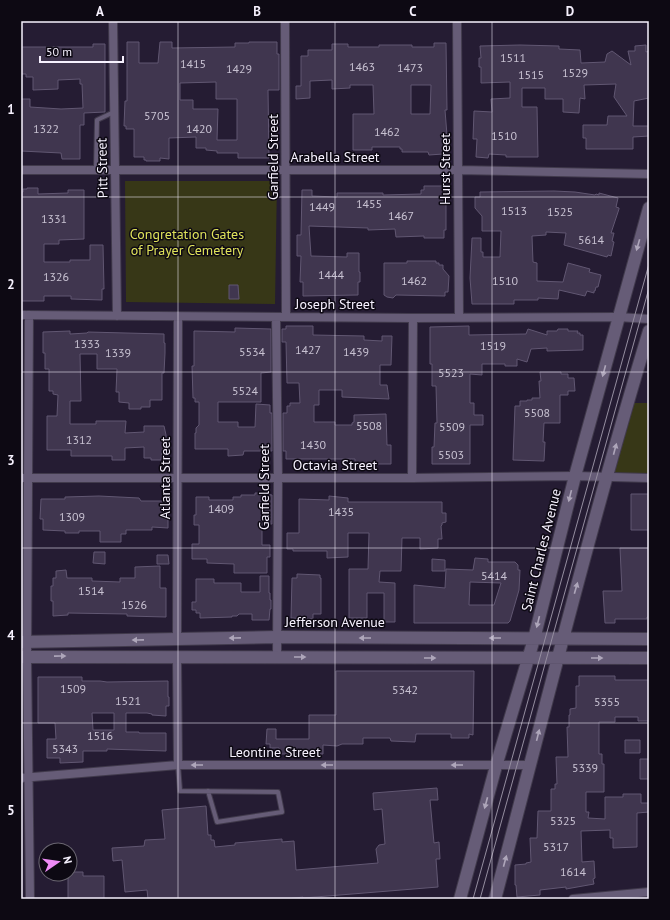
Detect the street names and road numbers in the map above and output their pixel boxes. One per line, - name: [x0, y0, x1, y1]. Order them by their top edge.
- street label: Garfield Street: [264, 114, 282, 200]
- street label: Hurst Street: [436, 133, 454, 205]
- street label: Pitt Street: [92, 137, 112, 198]
- street label: Arabella Street: [290, 148, 380, 166]
- street label: Joseph Street: [294, 295, 375, 313]
- street label: Atlanta Street: [156, 436, 174, 519]
- street label: Garfield Street: [255, 444, 273, 530]
- street label: Octavia Street: [293, 456, 378, 474]
- street label: Saint Charles Avenue: [517, 487, 565, 613]
- street label: Jefferson Avenue: [284, 613, 385, 631]
- street label: Leontine Street: [229, 743, 321, 761]

